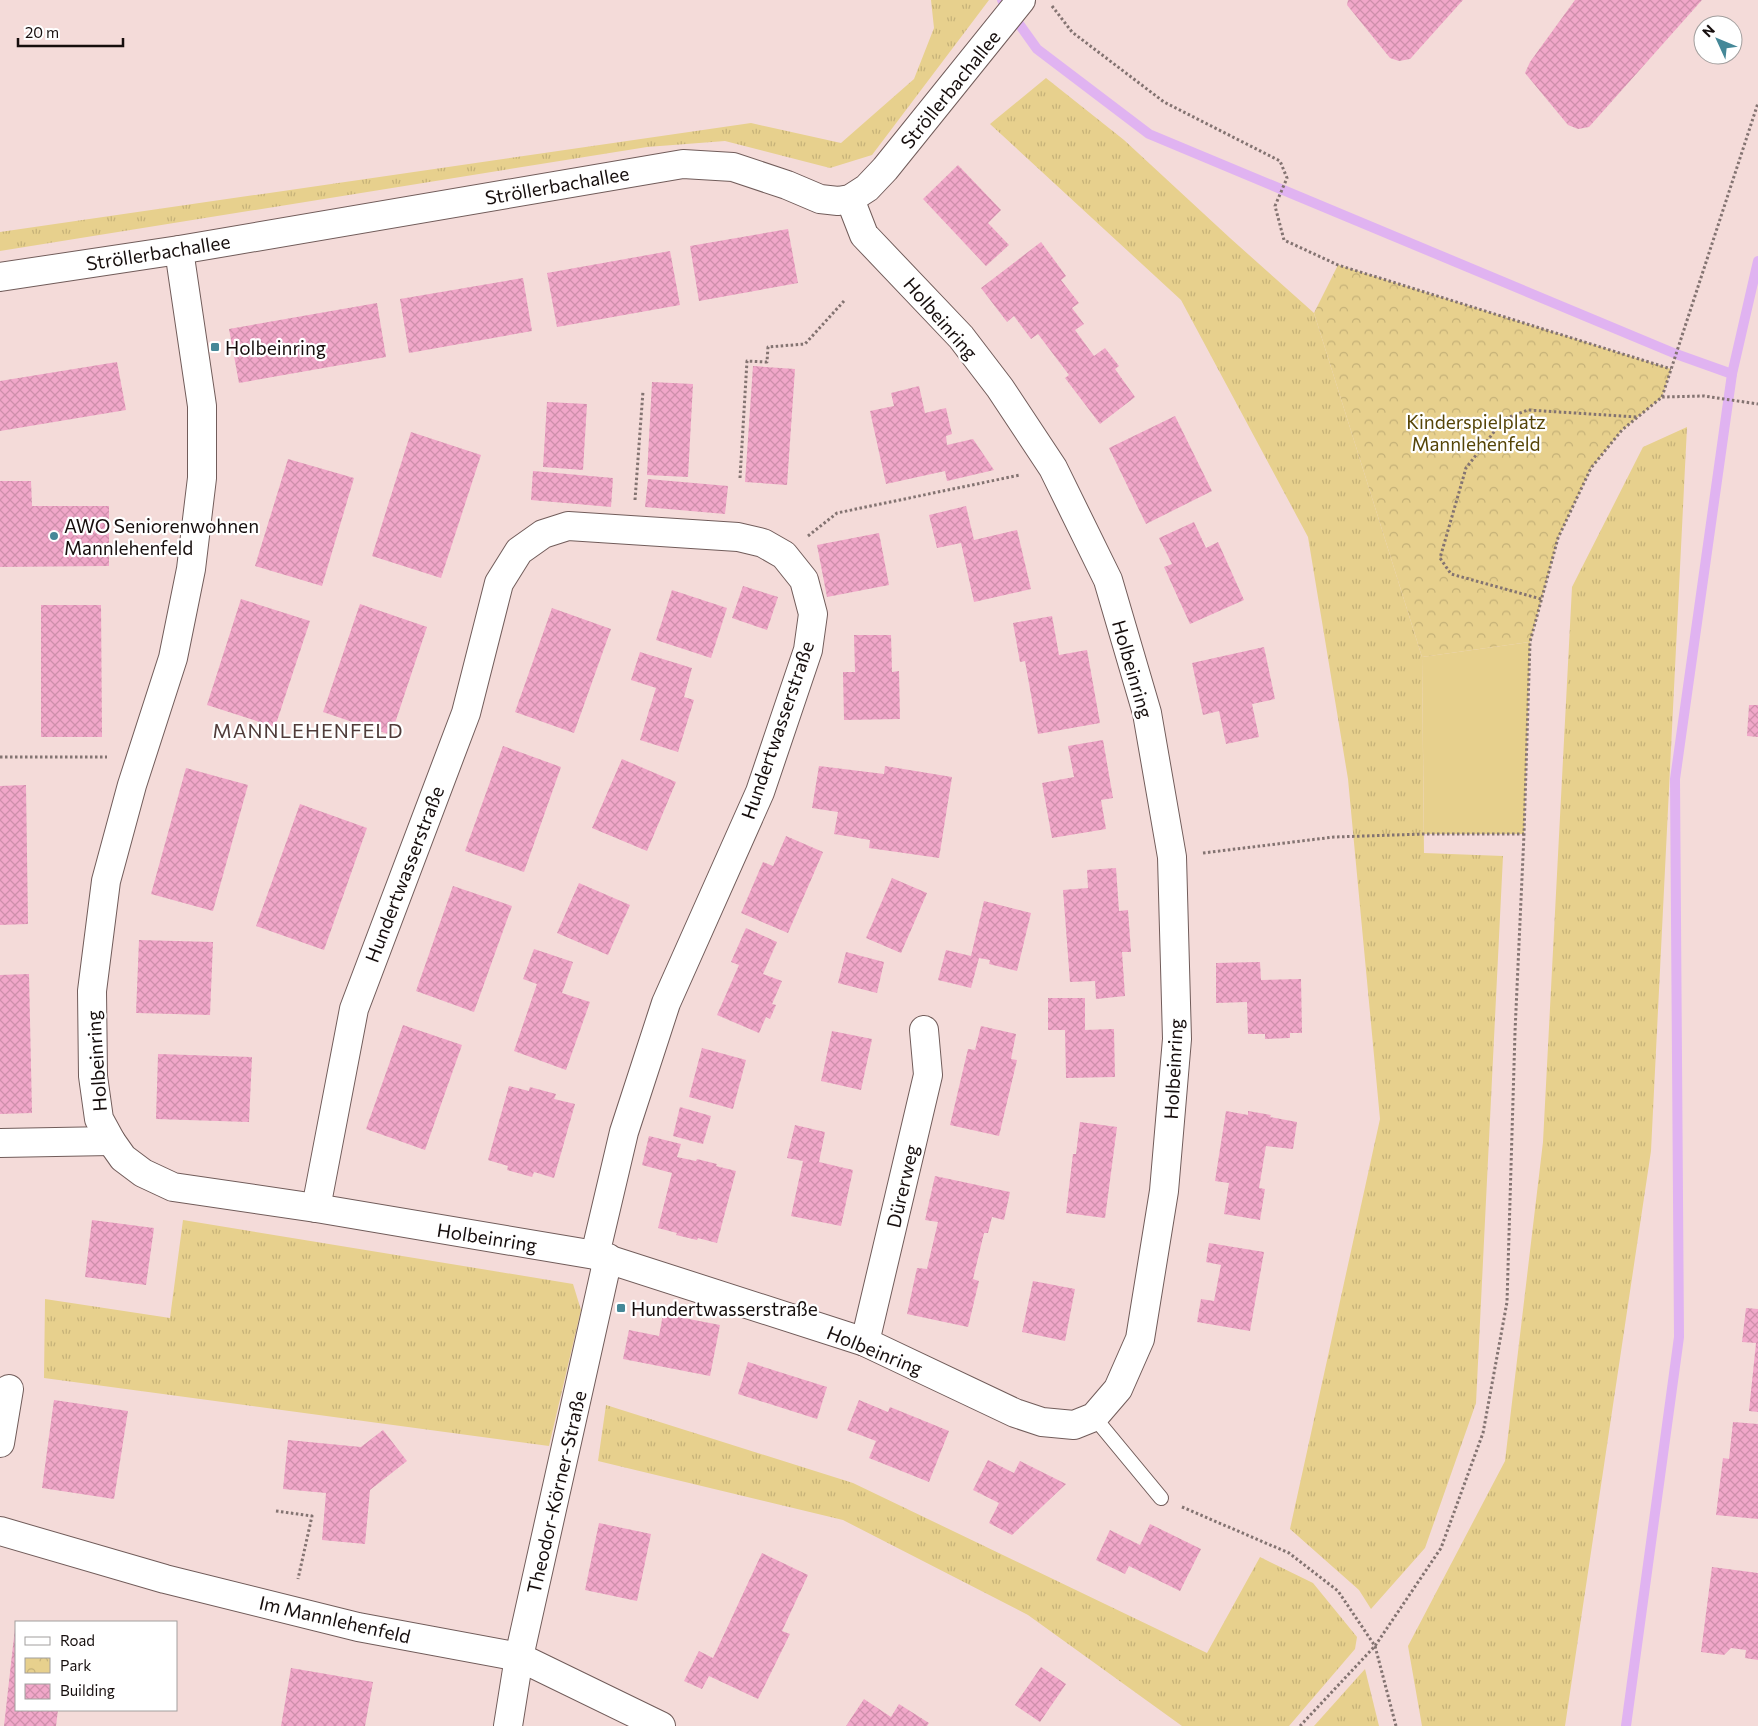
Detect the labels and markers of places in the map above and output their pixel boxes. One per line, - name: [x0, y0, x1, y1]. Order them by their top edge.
- place label: Holbeinring: [225, 336, 326, 359]
- marker: Holbeinring: [209, 341, 221, 353]
- place label: AWO Seniorenwohnen Mannlehenfeld: [64, 514, 259, 559]
- marker: AWO Seniorenwohnen Mannlehenfeld: [48, 530, 60, 542]
- place label: Hundertwasserstraße: [631, 1297, 818, 1320]
- marker: Hundertwasserstraße: [615, 1302, 627, 1314]

